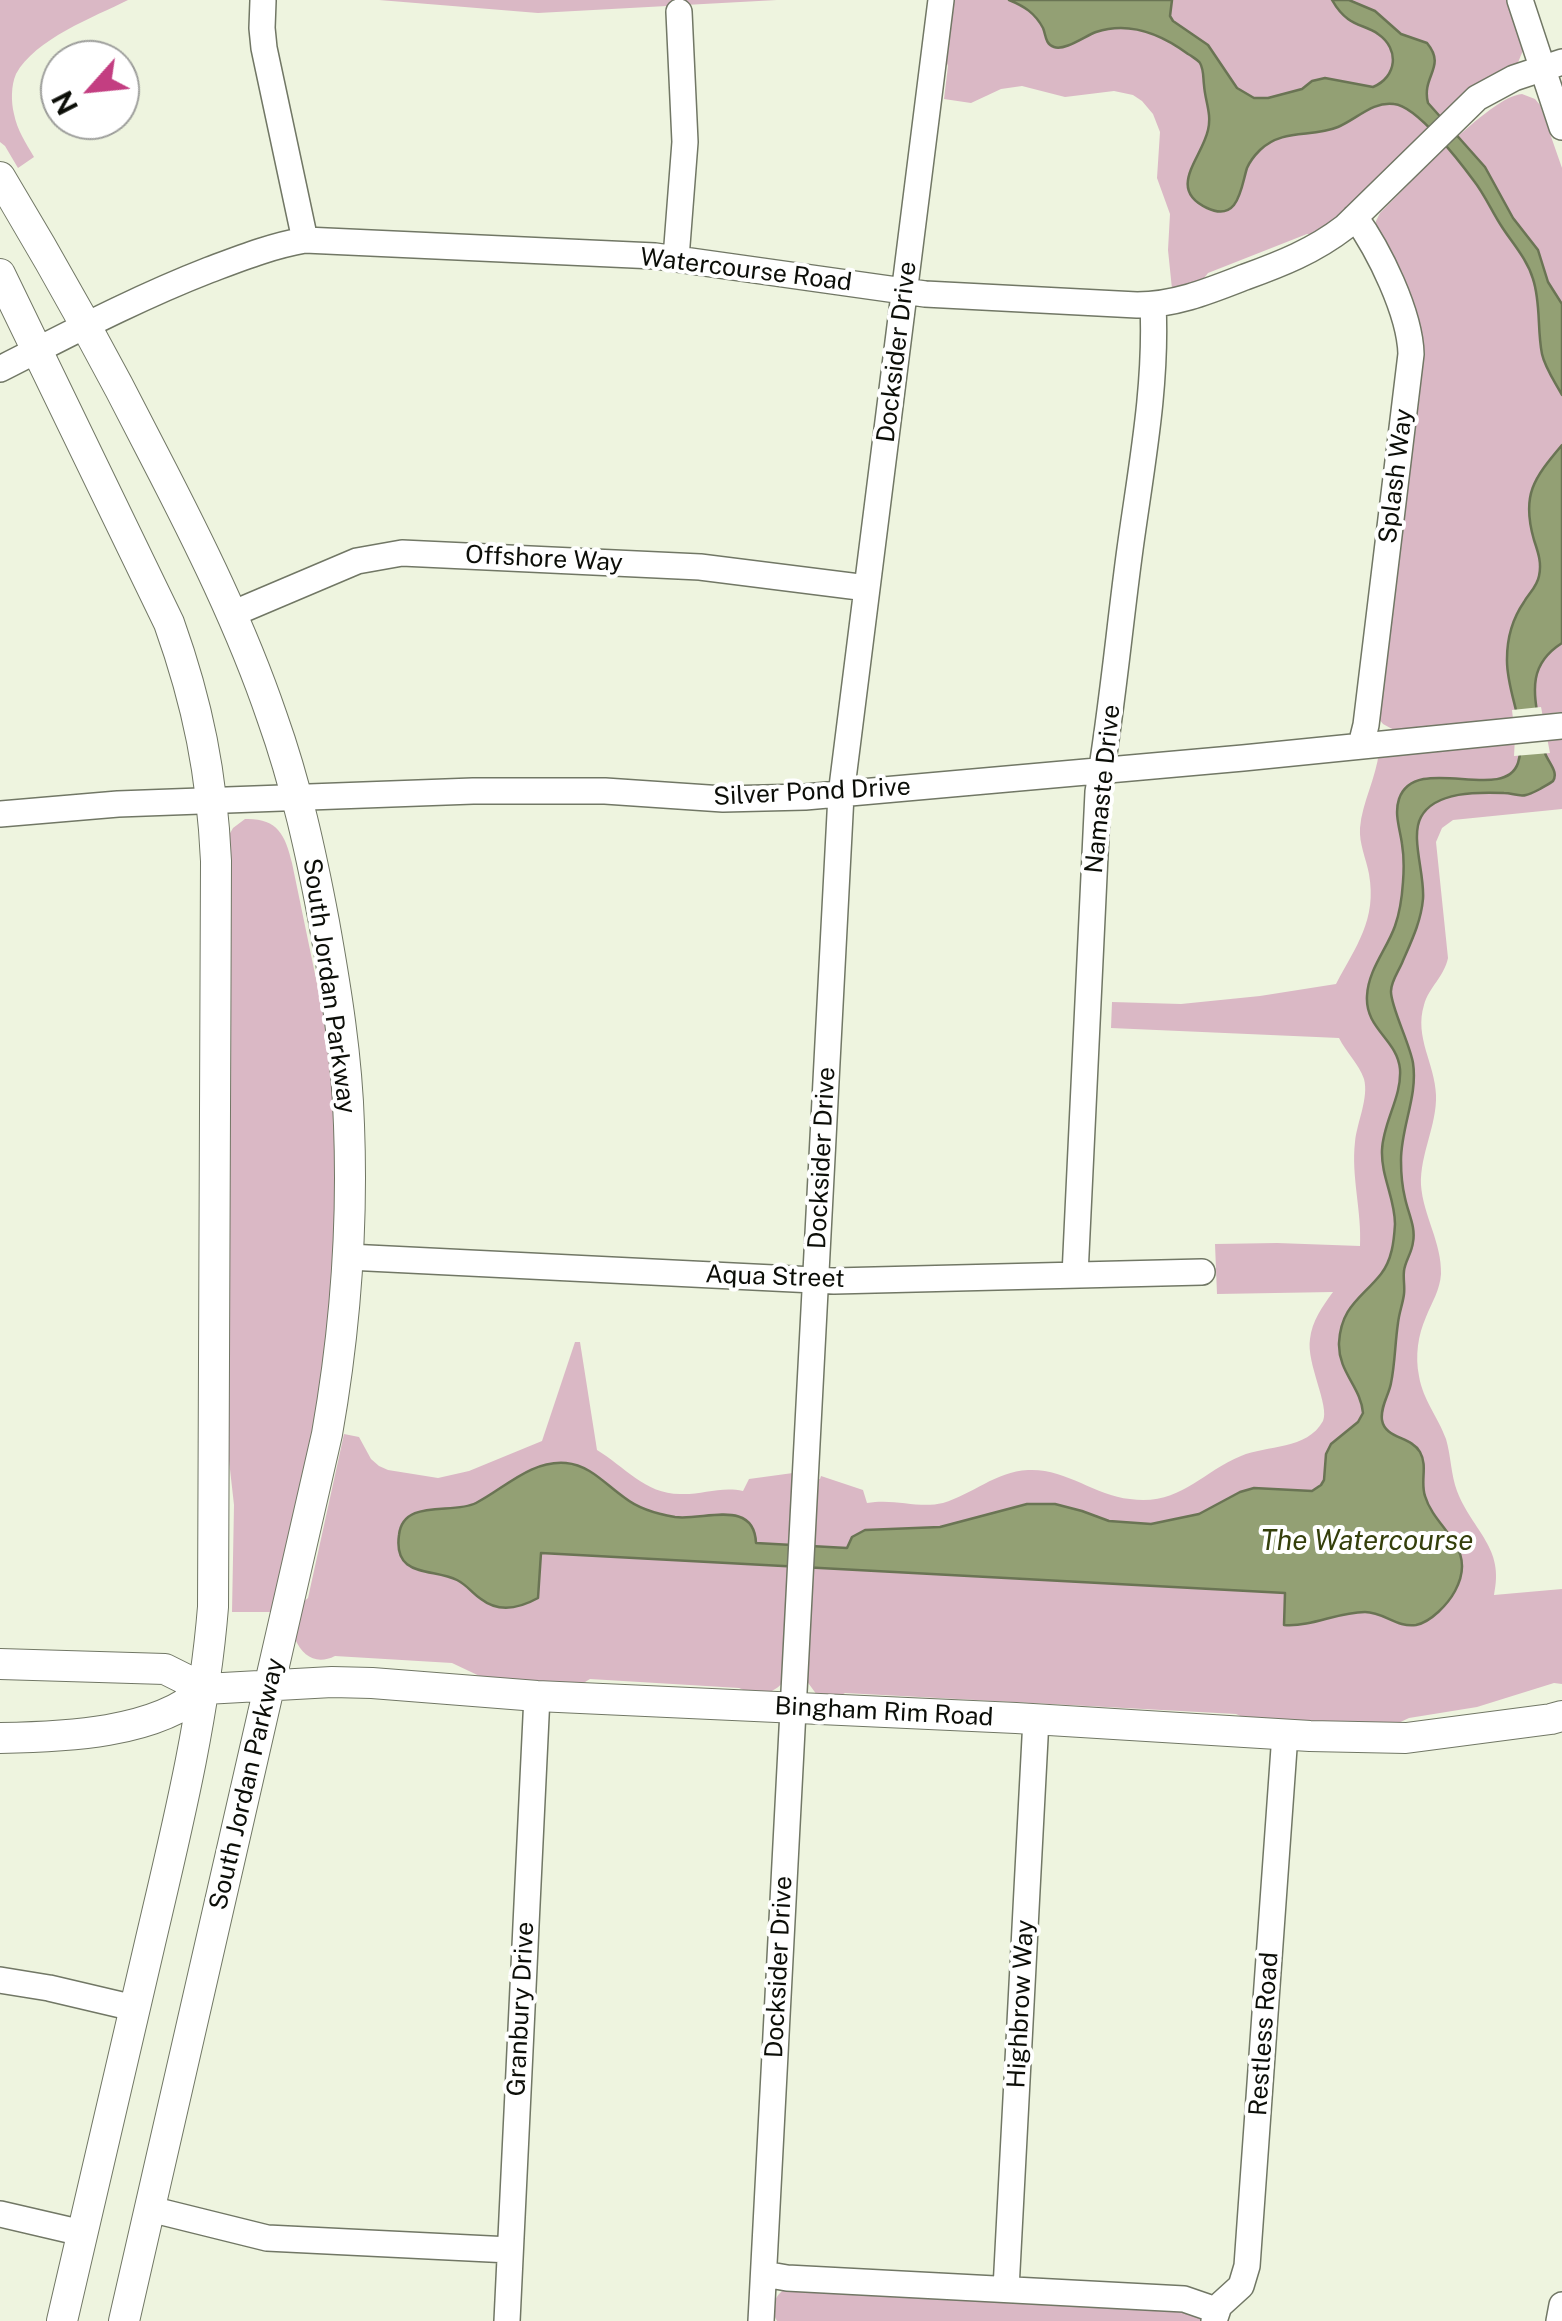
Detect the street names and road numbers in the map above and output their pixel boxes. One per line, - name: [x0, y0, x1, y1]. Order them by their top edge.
- street label: Watercourse Road: [638, 242, 854, 298]
- street label: Docksider Drive: [871, 260, 923, 444]
- street label: Splash Way: [1373, 407, 1419, 545]
- street label: Offshore Way: [464, 540, 624, 578]
- street label: Namaste Drive: [1079, 703, 1127, 875]
- street label: Silver Pond Drive: [713, 772, 911, 812]
- street label: South Jordan Parkway: [296, 856, 362, 1116]
- street label: Docksider Drive: [802, 1066, 842, 1250]
- street label: Aqua Street: [705, 1260, 845, 1294]
- street label: South Jordan Parkway: [203, 1655, 291, 1913]
- street label: Bingham Rim Road: [774, 1691, 994, 1733]
- street label: Docksider Drive: [759, 1875, 799, 2059]
- street label: Highbrow Way: [1002, 1919, 1040, 2089]
- street label: Granbury Drive: [501, 1921, 541, 2097]
- street label: Restless Road: [1243, 1951, 1285, 2117]

